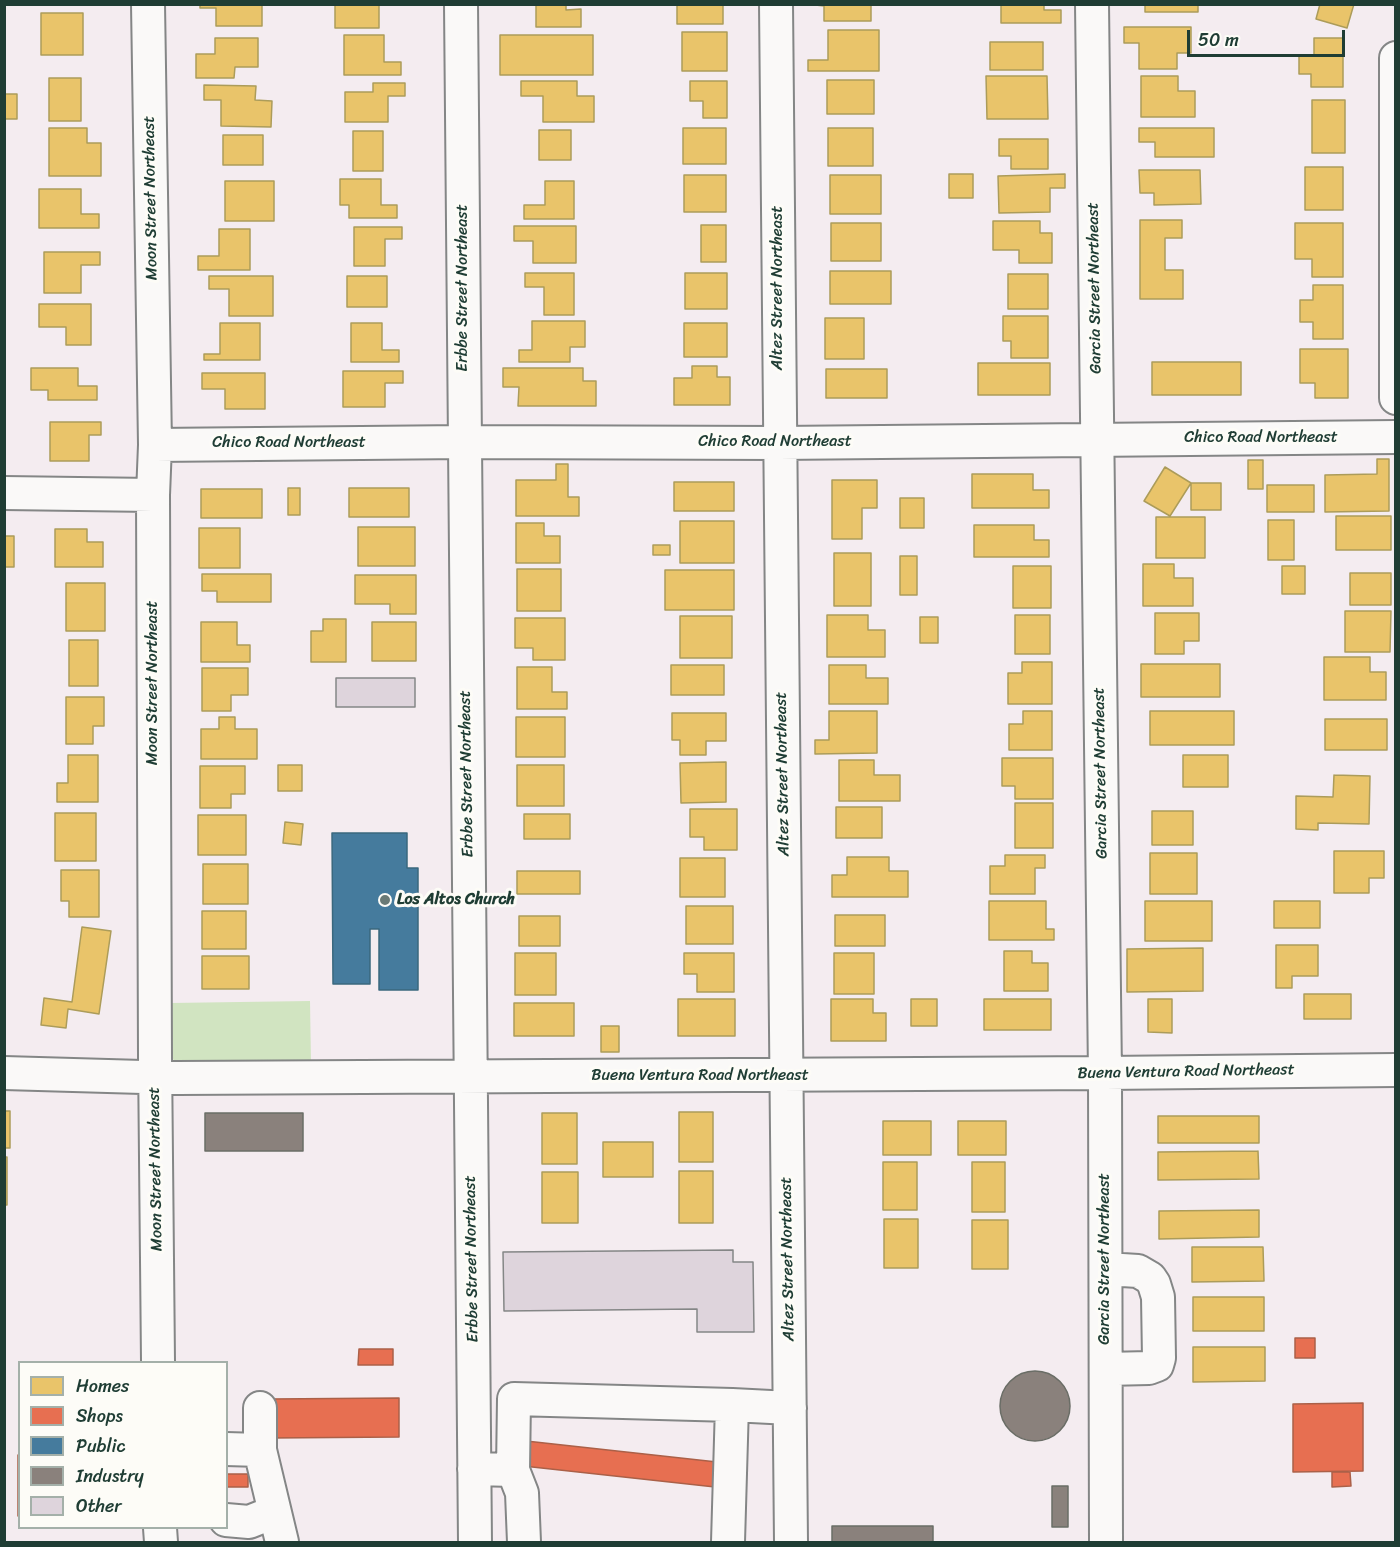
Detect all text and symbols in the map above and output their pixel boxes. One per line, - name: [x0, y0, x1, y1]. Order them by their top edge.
- scale bar: [1190, 18, 1348, 56]
- text: 50 m: [1198, 24, 1239, 56]
- street label: Moon Street Northeast: [140, 116, 162, 280]
- street label: Garcia Street Northeast: [1084, 202, 1106, 374]
- street label: Erbbe Street Northeast: [453, 204, 473, 372]
- street label: Altez Street Northeast: [768, 206, 788, 370]
- street label: Chico Road Northeast: [1184, 428, 1338, 448]
- street label: Chico Road Northeast: [698, 432, 852, 452]
- street label: Chico Road Northeast: [212, 433, 366, 453]
- street label: Moon Street Northeast: [143, 601, 163, 765]
- street label: Garcia Street Northeast: [1090, 687, 1112, 859]
- street label: Erbbe Street Northeast: [456, 690, 478, 858]
- street label: Altez Street Northeast: [772, 692, 794, 856]
- place label: Los Altos Church: [397, 890, 515, 910]
- marker: Los Altos Church: [378, 893, 392, 907]
- street label: Buena Ventura Road Northeast: [1077, 1061, 1295, 1083]
- street label: Buena Ventura Road Northeast: [591, 1066, 809, 1086]
- street label: Moon Street Northeast: [145, 1087, 167, 1251]
- street label: Garcia Street Northeast: [1095, 1173, 1115, 1345]
- street label: Erbbe Street Northeast: [461, 1175, 483, 1343]
- street label: Altez Street Northeast: [777, 1177, 799, 1341]
- legend: [18, 1361, 228, 1529]
- text: Homes: [76, 1370, 129, 1402]
- text: Shops: [76, 1400, 123, 1432]
- text: Public: [76, 1430, 126, 1462]
- text: Industry: [76, 1460, 144, 1492]
- text: Other: [76, 1490, 122, 1522]

